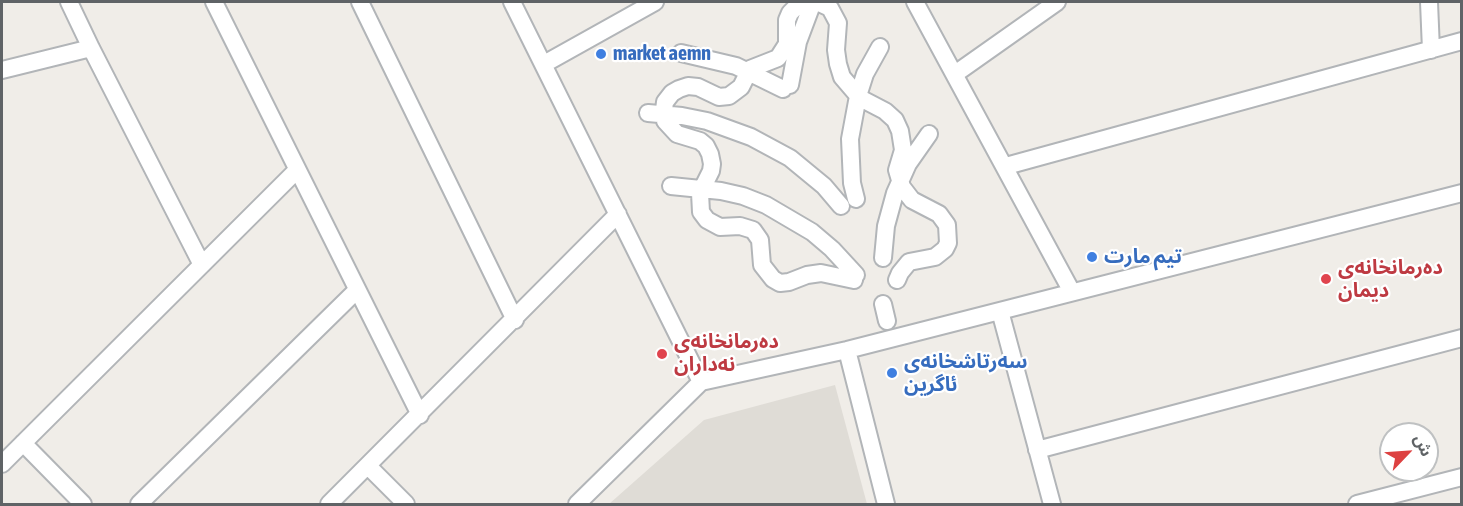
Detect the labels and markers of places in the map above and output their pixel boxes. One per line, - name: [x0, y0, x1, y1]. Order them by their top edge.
- place label: market aemn: [613, 42, 711, 66]
- marker: market aemn: [594, 47, 608, 61]
- place label: تیم مارت: [1104, 245, 1182, 269]
- marker: تیم مارت: [1085, 250, 1099, 264]
- place label: دەرمانخانەی دیمان: [1338, 256, 1443, 303]
- marker: دەرمانخانەی دیمان: [1319, 272, 1333, 286]
- place label: دەرمانخانەی نەداران: [674, 330, 779, 377]
- marker: دەرمانخانەی نەداران: [655, 347, 669, 361]
- place label: سەرتاشخانەی ئاگرین: [904, 350, 1028, 397]
- marker: سەرتاشخانەی ئاگرین: [885, 366, 899, 380]

